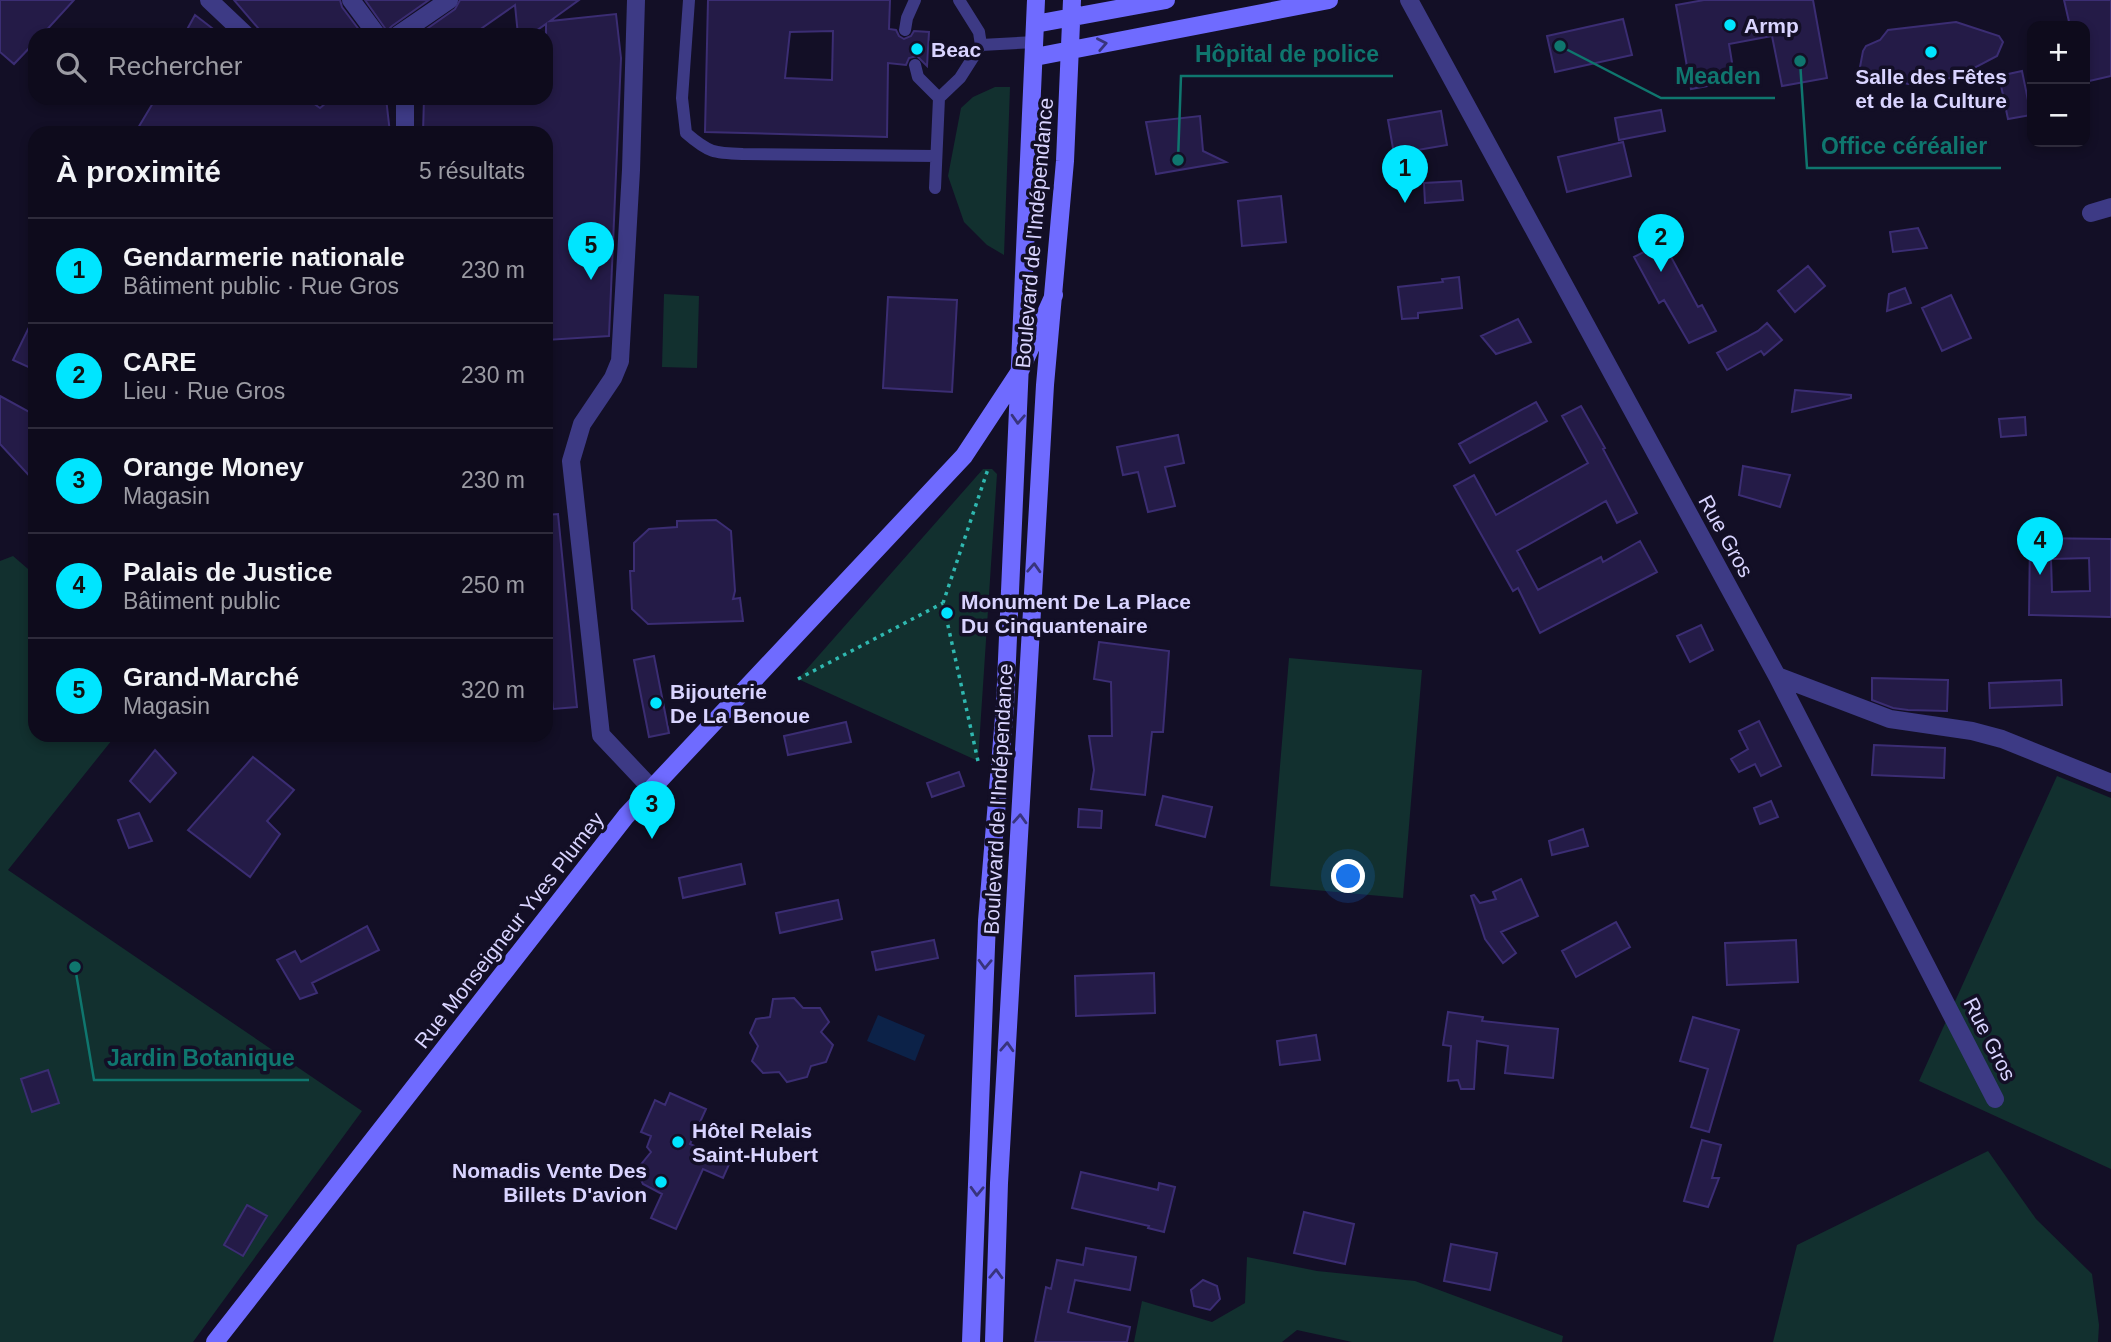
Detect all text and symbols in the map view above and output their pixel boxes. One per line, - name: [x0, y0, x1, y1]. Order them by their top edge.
- place label: Armp: [1744, 14, 1799, 37]
- marker: Armp: [1722, 17, 1738, 33]
- map controls: [2027, 21, 2090, 147]
- button: +: [2027, 21, 2090, 84]
- search box: [28, 28, 553, 105]
- callout: Hôpital de police: [1181, 32, 1393, 76]
- one-way arrow: [1096, 37, 1108, 52]
- place label: Beac: [931, 38, 982, 61]
- marker: Beac: [909, 41, 925, 57]
- text: Hôpital de police: [1195, 41, 1379, 67]
- marker: Salle des Fêtes et de la Culture: [1923, 44, 1939, 60]
- icon: search: [52, 48, 90, 86]
- text: Rechercher: [108, 51, 242, 81]
- callout: Meaden: [1661, 54, 1775, 98]
- text: Meaden: [1675, 63, 1761, 89]
- place label: Salle des Fêtes et de la Culture: [1855, 65, 2007, 112]
- button: −: [2027, 84, 2090, 147]
- street label: Boulevard de l'Indépendance: [1011, 97, 1057, 369]
- callout: Office céréalier: [1807, 124, 2001, 168]
- text: Office céréalier: [1821, 133, 1987, 159]
- pin: 1: [1382, 145, 1428, 203]
- text: À proximité: [56, 155, 221, 188]
- text: 5 résultats: [419, 158, 525, 184]
- pin: 2: [1638, 214, 1684, 272]
- pin: 5: [568, 222, 614, 280]
- text: Gendarmerie nationale: [123, 242, 405, 272]
- text: 1: [73, 257, 85, 283]
- text: 230 m: [461, 257, 525, 283]
- text: Bâtiment public · Rue Gros: [123, 273, 399, 299]
- text: CARE: [123, 347, 197, 377]
- text: 2: [73, 362, 85, 388]
- text: 230 m: [461, 362, 525, 388]
- text: Lieu · Rue Gros: [123, 378, 285, 404]
- one-way arrow: [1010, 414, 1025, 425]
- text: Orange Money: [123, 452, 304, 482]
- text: 3: [73, 467, 85, 493]
- text: 230 m: [461, 467, 525, 493]
- text: Magasin: [123, 483, 210, 509]
- street label: Rue Gros: [1694, 491, 1758, 581]
- pin: 4: [2017, 517, 2063, 575]
- text: Palais de Justice: [123, 557, 333, 587]
- one-way arrow: [1026, 562, 1041, 573]
- text: 4: [73, 572, 85, 598]
- text: 250 m: [461, 572, 525, 598]
- text: Bâtiment public: [123, 588, 280, 614]
- place label: Monument De La Place Du Cinquantenaire: [961, 590, 1191, 637]
- marker: Monument De La Place Du Cinquantenaire: [939, 605, 955, 621]
- text: Grand-Marché: [123, 662, 299, 692]
- street label: Boulevard de l'Indépendance: [979, 663, 1017, 935]
- text: 5: [73, 677, 85, 703]
- text: 320 m: [461, 677, 525, 703]
- place label: Bijouterie De La Benoue: [670, 680, 810, 727]
- text: Magasin: [123, 693, 210, 719]
- marker: Bijouterie De La Benoue: [648, 695, 664, 711]
- pin: 3: [629, 781, 675, 839]
- street label: Rue Monseigneur Yves Plumey: [410, 807, 608, 1052]
- one-way arrow: [1012, 814, 1027, 825]
- your location: [1331, 859, 1365, 893]
- one-way arrow: [978, 959, 993, 970]
- street label: Rue Gros: [1959, 994, 2021, 1084]
- callout: Jardin Botanique: [94, 1036, 309, 1080]
- one-way arrow: [999, 1041, 1014, 1052]
- text: Jardin Botanique: [107, 1045, 295, 1071]
- place label: Hôtel Relais Saint-Hubert: [692, 1119, 818, 1166]
- marker: Hôtel Relais Saint-Hubert: [670, 1134, 686, 1150]
- place label: Nomadis Vente Des Billets D'avion: [452, 1159, 647, 1206]
- marker: Nomadis Vente Des Billets D'avion: [653, 1174, 669, 1190]
- one-way arrow: [969, 1186, 984, 1197]
- one-way arrow: [989, 1268, 1004, 1279]

